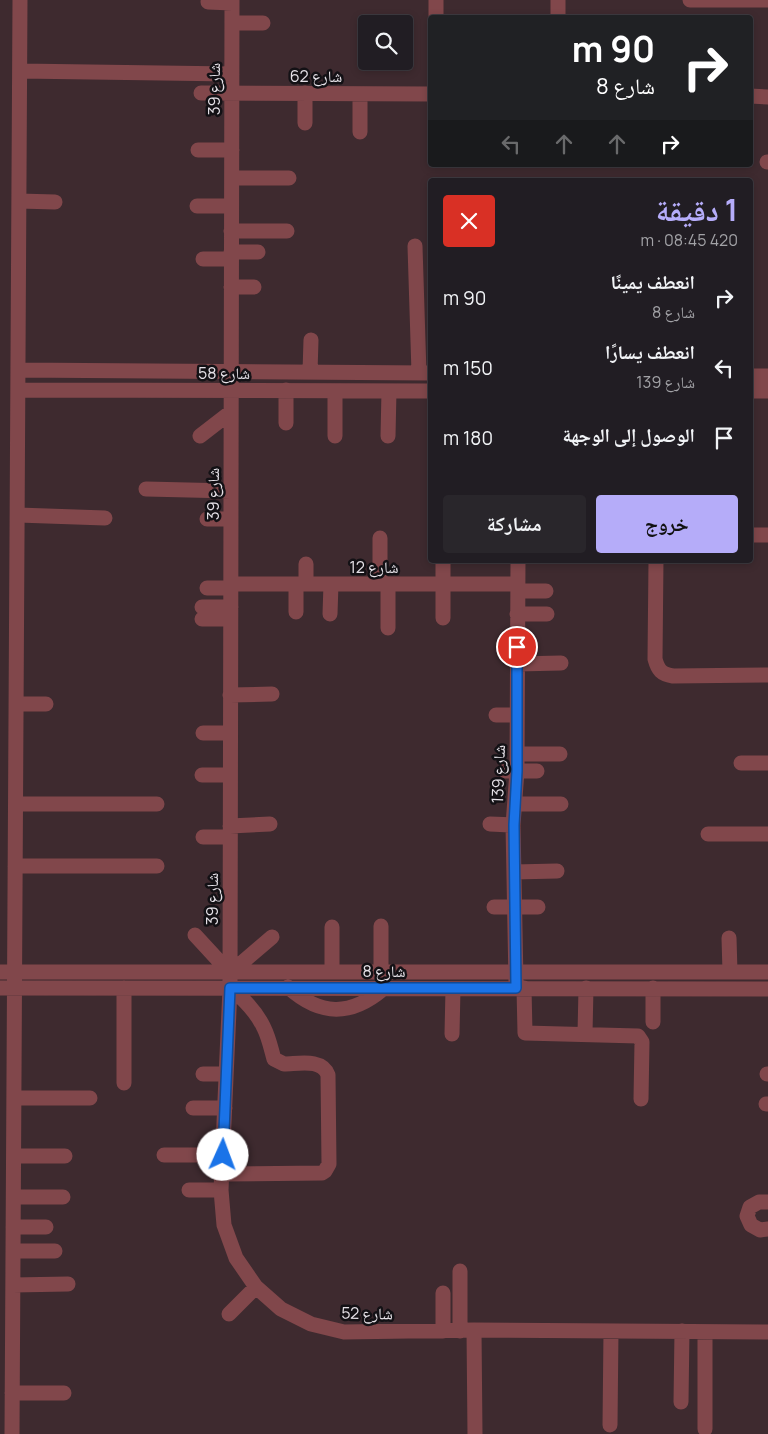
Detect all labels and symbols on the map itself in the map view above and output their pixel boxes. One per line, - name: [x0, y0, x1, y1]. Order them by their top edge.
- street label: شارع 39: [203, 63, 225, 115]
- street label: شارع 62: [290, 65, 342, 87]
- street label: شارع 58: [198, 362, 250, 384]
- street label: شارع 39: [202, 468, 224, 520]
- street label: شارع 12: [350, 556, 399, 578]
- pin: [496, 626, 538, 668]
- street label: شارع 139: [486, 744, 510, 804]
- street label: شارع 39: [201, 873, 223, 925]
- street label: شارع 8: [363, 960, 405, 982]
- position arrow: [196, 1128, 248, 1180]
- street label: شارع 52: [341, 1302, 393, 1324]

